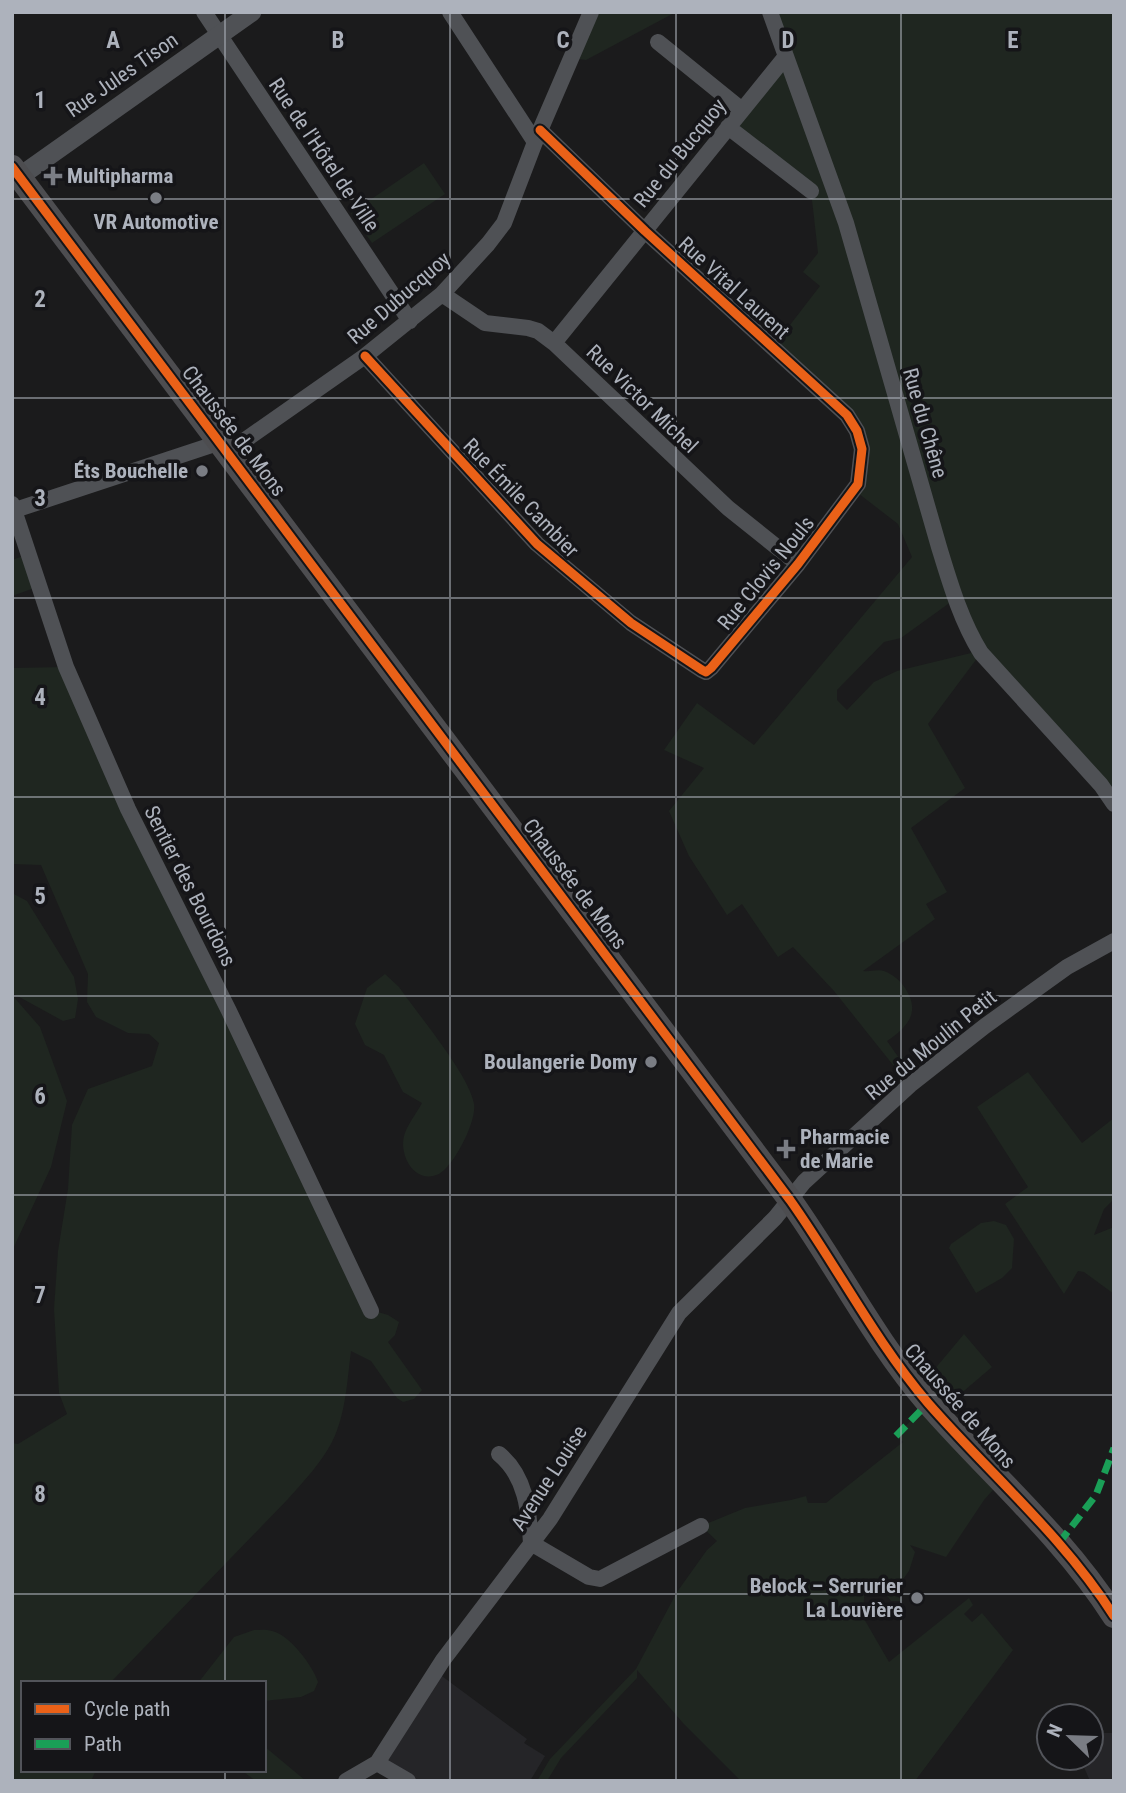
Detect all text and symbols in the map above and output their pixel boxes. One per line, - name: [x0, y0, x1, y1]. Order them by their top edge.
- text: A: [106, 27, 120, 54]
- text: B: [332, 27, 344, 54]
- text: C: [556, 27, 570, 54]
- text: D: [782, 27, 795, 54]
- text: E: [1007, 27, 1019, 54]
- street label: Rue Jules Tison: [61, 28, 183, 122]
- street label: Rue de l'Hôtel de Ville: [264, 74, 384, 236]
- text: 1: [34, 87, 46, 114]
- street label: Rue du Bucquoy: [629, 94, 731, 212]
- place label: Multipharma: [67, 164, 173, 188]
- marker: Multipharma: [45, 168, 61, 184]
- marker: VR Automotive: [148, 190, 164, 206]
- place label: VR Automotive: [93, 210, 219, 234]
- street label: Rue Vital Laurent: [674, 232, 794, 344]
- street label: Rue Dubucquoy: [343, 247, 455, 349]
- text: 2: [34, 286, 46, 313]
- street label: Rue Victor Michel: [581, 340, 703, 458]
- street label: Chaussée de Mons: [177, 361, 291, 501]
- street label: Rue du Chêne: [898, 365, 952, 481]
- street label: Rue Émile Cambier: [458, 434, 584, 562]
- place label: Éts Bouchelle: [74, 459, 188, 483]
- marker: Éts Bouchelle: [194, 463, 210, 479]
- text: 3: [34, 485, 46, 512]
- street label: Rue Clovis Nouls: [713, 511, 819, 635]
- text: 4: [34, 684, 46, 711]
- street label: Sentier des Bourdons: [139, 802, 241, 970]
- street label: Chaussée de Mons: [518, 814, 632, 954]
- text: 5: [34, 883, 46, 910]
- street label: Rue du Moulin Petit: [861, 985, 1001, 1105]
- place label: Boulangerie Domy: [484, 1050, 638, 1074]
- marker: Boulangerie Domy: [643, 1054, 659, 1070]
- text: 6: [34, 1083, 46, 1110]
- place label: Pharmacie de Marie: [800, 1125, 890, 1173]
- marker: Pharmacie de Marie: [778, 1141, 794, 1157]
- text: 7: [34, 1282, 46, 1309]
- street label: Chaussée de Mons: [899, 1339, 1021, 1473]
- street label: Avenue Louise: [506, 1421, 592, 1535]
- text: 8: [34, 1481, 46, 1508]
- place label: Belock – Serrurier La Louvière: [750, 1574, 903, 1622]
- marker: Belock – Serrurier La Louvière: [909, 1590, 925, 1606]
- legend: [21, 1681, 266, 1772]
- text: Cycle path: [84, 1697, 170, 1721]
- north arrow: [1035, 1702, 1105, 1772]
- text: N: [1042, 1721, 1068, 1740]
- text: Path: [84, 1732, 122, 1756]

